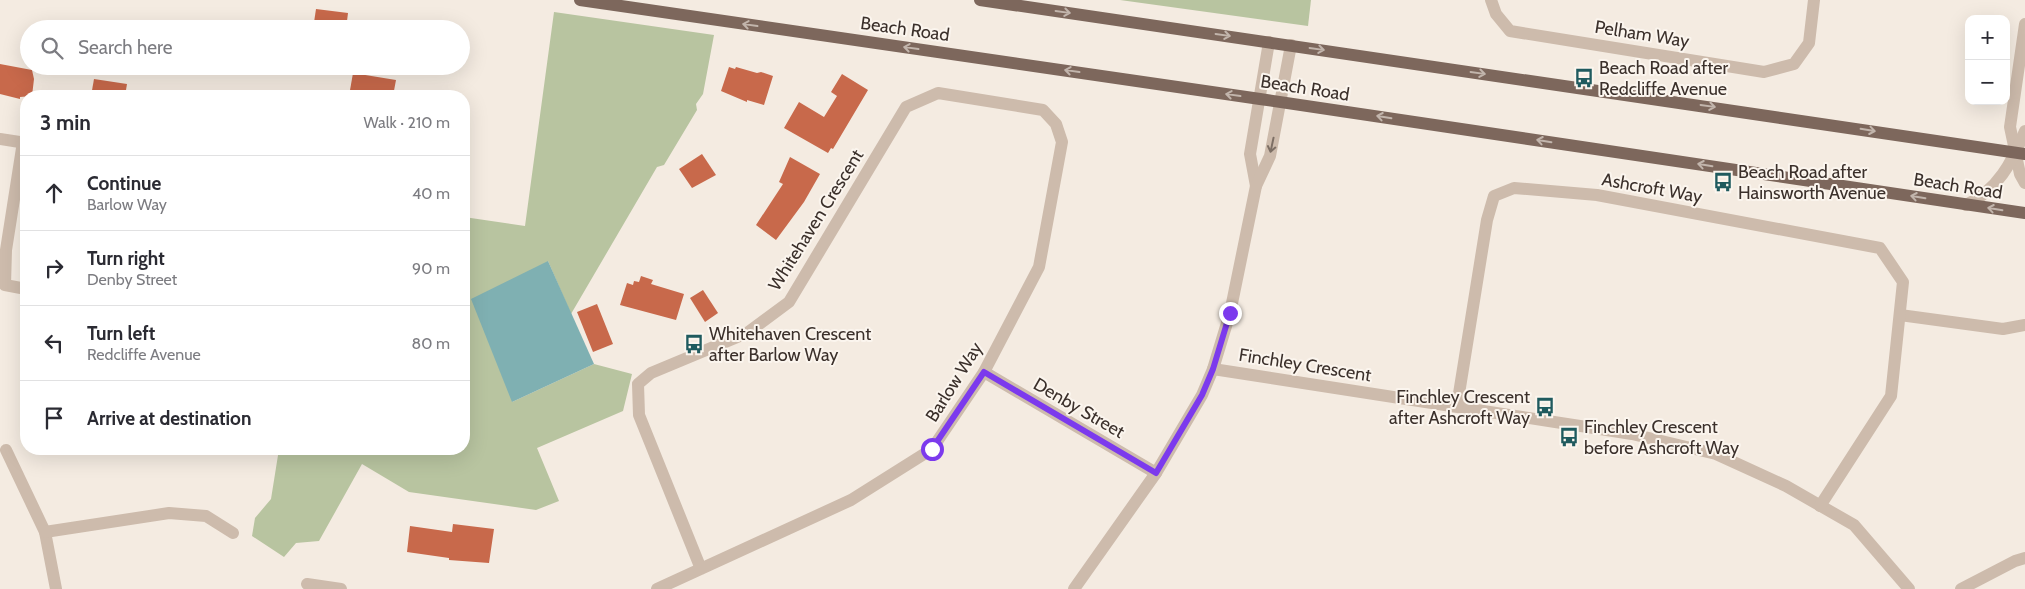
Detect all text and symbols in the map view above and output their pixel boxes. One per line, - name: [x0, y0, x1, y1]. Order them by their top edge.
- one-way arrow: [1054, 7, 1070, 17]
- street label: Beach Road: [859, 12, 951, 46]
- map controls: [1965, 15, 2010, 105]
- button: +: [1965, 15, 2010, 60]
- street label: Pelham Way: [1593, 16, 1691, 52]
- one-way arrow: [743, 19, 759, 29]
- search box: [20, 20, 470, 75]
- one-way arrow: [1215, 31, 1231, 41]
- icon: search: [38, 34, 66, 62]
- text: Search here: [78, 36, 172, 59]
- one-way arrow: [904, 43, 920, 53]
- one-way arrow: [1309, 44, 1325, 54]
- place label: Beach Road after Redcliffe Avenue: [1599, 57, 1728, 100]
- button: −: [1965, 60, 2010, 105]
- one-way arrow: [1064, 66, 1080, 76]
- bus stop icon: Beach Road after Redcliffe Avenue: [1573, 67, 1595, 89]
- one-way arrow: [1469, 68, 1485, 78]
- street label: Beach Road: [1259, 70, 1351, 106]
- one-way arrow: [1225, 90, 1241, 100]
- one-way arrow: [1699, 102, 1715, 112]
- text: 3 min: [40, 110, 91, 135]
- one-way arrow: [1376, 112, 1392, 122]
- text: Walk · 210 m: [363, 113, 450, 132]
- one-way arrow: [1860, 126, 1876, 136]
- one-way arrow: [1537, 136, 1553, 146]
- one-way arrow: [1267, 137, 1277, 153]
- street label: Whitehaven Crescent: [764, 145, 868, 295]
- one-way arrow: [1697, 160, 1713, 170]
- place label: Beach Road after Hainsworth Avenue: [1738, 161, 1886, 204]
- street label: Ashcroft Way: [1600, 168, 1704, 208]
- street label: Beach Road: [1912, 168, 2004, 204]
- bus stop icon: Beach Road after Hainsworth Avenue: [1712, 171, 1734, 193]
- text: Continue: [87, 172, 161, 195]
- icon: ahead: [40, 179, 68, 207]
- text: 40 m: [412, 184, 450, 203]
- one-way arrow: [1910, 192, 1926, 202]
- text: Barlow Way: [87, 195, 167, 214]
- one-way arrow: [1988, 204, 2004, 214]
- text: Turn right: [87, 247, 165, 270]
- icon: right: [40, 254, 68, 282]
- text: 90 m: [412, 259, 450, 278]
- text: Denby Street: [87, 270, 177, 289]
- route end: [1219, 302, 1242, 325]
- text: Turn left: [87, 322, 155, 345]
- place label: Whitehaven Crescent after Barlow Way: [709, 323, 871, 366]
- icon: left: [40, 329, 68, 357]
- bus stop icon: Whitehaven Crescent after Barlow Way: [683, 333, 705, 355]
- text: 80 m: [412, 334, 450, 353]
- street label: Barlow Way: [921, 338, 987, 426]
- street label: Finchley Crescent: [1237, 344, 1373, 386]
- text: Redcliffe Avenue: [87, 345, 201, 364]
- street label: Denby Street: [1030, 373, 1128, 443]
- place label: Finchley Crescent after Ashcroft Way: [1389, 386, 1530, 429]
- bus stop icon: Finchley Crescent after Ashcroft Way: [1534, 396, 1556, 418]
- icon: arrive: [40, 404, 68, 432]
- text: Arrive at destination: [87, 407, 251, 430]
- place label: Finchley Crescent before Ashcroft Way: [1584, 416, 1739, 459]
- bus stop icon: Finchley Crescent before Ashcroft Way: [1558, 426, 1580, 448]
- route start: [921, 438, 944, 461]

